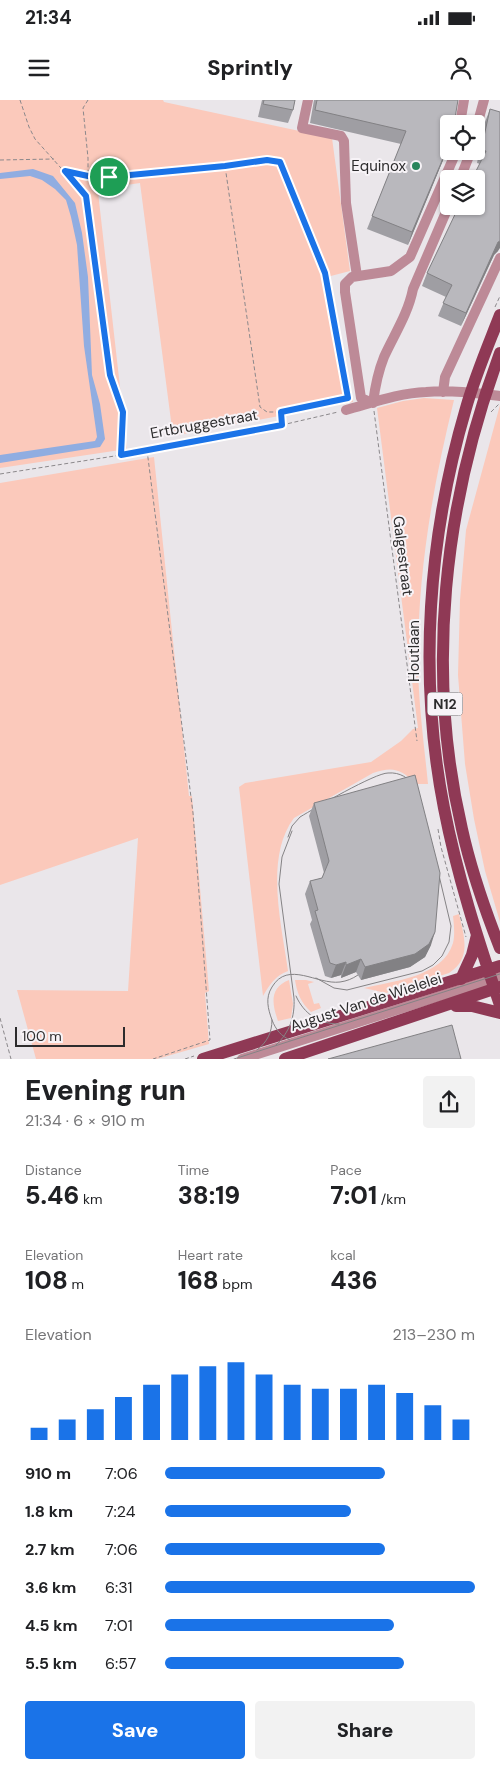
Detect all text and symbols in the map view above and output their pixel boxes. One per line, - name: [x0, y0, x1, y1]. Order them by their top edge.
- text: 21:34: [25, 5, 72, 30]
- text: Sprintly: [207, 53, 293, 82]
- icon: menu: [25, 54, 53, 82]
- icon: person: [447, 54, 475, 82]
- map controls: [440, 115, 485, 215]
- button: locate: [440, 115, 485, 160]
- pin: [88, 156, 130, 198]
- place label: Equinox: [351, 156, 407, 176]
- marker: Equinox: [410, 160, 422, 172]
- icon: arrive: [95, 163, 123, 191]
- button: layers: [440, 170, 485, 215]
- street label: Ertbruggestraat: [149, 405, 260, 443]
- street label: Galgestraat: [388, 515, 418, 597]
- street label: Houtlaan: [404, 620, 424, 682]
- road number: N12: [428, 692, 462, 716]
- street label: August Van de Wielelei: [288, 968, 444, 1036]
- scale bar: [15, 1024, 125, 1047]
- text: 100 m: [22, 1027, 62, 1045]
- text: Evening run: [25, 1072, 186, 1109]
- button: share: [423, 1076, 475, 1128]
- text: 21:34 · 6 × 910 m: [25, 1110, 145, 1131]
- text: Distance: [25, 1161, 82, 1179]
- text: Time: [178, 1161, 209, 1179]
- text: Pace: [330, 1161, 362, 1179]
- text: 5.46: [25, 1179, 79, 1212]
- text: 38:19: [178, 1179, 240, 1212]
- text: 7:01: [330, 1179, 377, 1212]
- text: km: [79, 1190, 103, 1208]
- text: /km: [377, 1190, 406, 1208]
- text: Elevation: [25, 1246, 83, 1264]
- text: Heart rate: [178, 1246, 243, 1264]
- text: kcal: [330, 1246, 356, 1264]
- text: 108: [25, 1264, 68, 1297]
- text: 168: [178, 1264, 219, 1297]
- text: 436: [330, 1264, 378, 1297]
- text: m: [68, 1275, 84, 1293]
- text: bpm: [219, 1275, 252, 1293]
- text: Elevation: [25, 1324, 92, 1345]
- text: 213–230 m: [393, 1324, 475, 1345]
- text: 910 m: [25, 1463, 71, 1484]
- text: 7:06: [105, 1463, 138, 1484]
- text: 1.8 km: [25, 1501, 73, 1522]
- text: 7:24: [105, 1501, 135, 1522]
- text: 2.7 km: [25, 1539, 74, 1560]
- text: 7:06: [105, 1539, 138, 1560]
- text: 3.6 km: [25, 1577, 76, 1598]
- text: 6:31: [105, 1577, 132, 1598]
- text: 4.5 km: [25, 1615, 77, 1636]
- text: 7:01: [105, 1615, 133, 1636]
- text: 5.5 km: [25, 1653, 77, 1674]
- text: 6:57: [105, 1653, 136, 1674]
- button: Save: [25, 1701, 245, 1759]
- button: Share: [255, 1701, 475, 1759]

